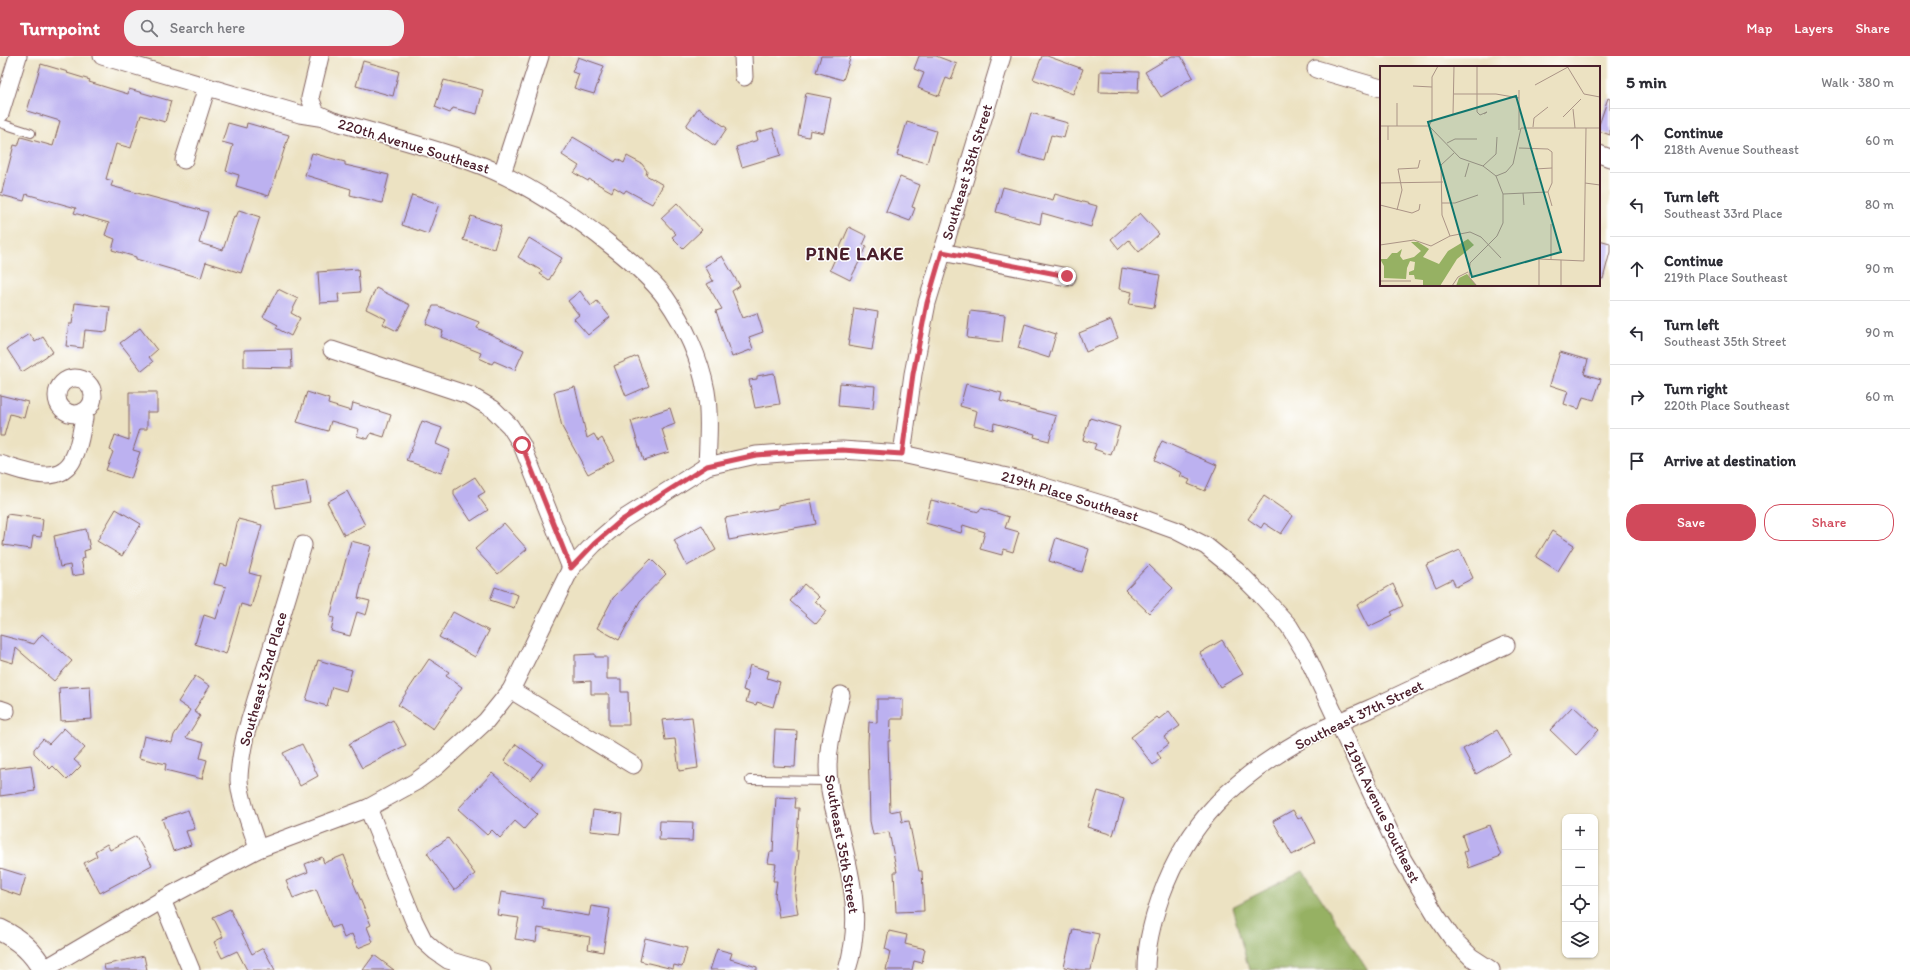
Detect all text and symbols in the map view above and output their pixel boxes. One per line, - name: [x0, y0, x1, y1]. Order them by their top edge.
- search box: [124, 10, 404, 46]
- text: Turnpoint: [20, 17, 100, 40]
- icon: search: [138, 17, 160, 39]
- text: Search here: [170, 19, 245, 37]
- text: Map: [1747, 20, 1772, 37]
- text: Layers: [1794, 20, 1833, 37]
- text: Share: [1855, 20, 1890, 37]
- inset map: [1380, 66, 1600, 286]
- text: 5 min: [1626, 72, 1666, 92]
- text: Walk · 380 m: [1821, 75, 1894, 90]
- street label: Southeast 35th Street: [938, 102, 996, 242]
- street label: 220th Avenue Southeast: [336, 114, 492, 178]
- text: Continue: [1664, 124, 1723, 142]
- icon: ahead: [1626, 130, 1648, 152]
- text: 60 m: [1865, 133, 1894, 148]
- text: 218th Avenue Southeast: [1664, 142, 1799, 157]
- text: Turn left: [1664, 188, 1719, 206]
- icon: left: [1626, 194, 1648, 216]
- text: 80 m: [1865, 197, 1894, 212]
- text: Southeast 33rd Place: [1664, 206, 1782, 221]
- district label: PINE LAKE: [806, 242, 904, 265]
- text: Continue: [1664, 252, 1723, 270]
- icon: ahead: [1626, 258, 1648, 280]
- text: 90 m: [1865, 261, 1894, 276]
- route end: [1058, 267, 1076, 285]
- text: 219th Place Southeast: [1664, 270, 1788, 285]
- text: Turn left: [1664, 316, 1719, 334]
- icon: left: [1626, 322, 1648, 344]
- text: 90 m: [1865, 325, 1894, 340]
- text: Southeast 35th Street: [1664, 334, 1786, 349]
- text: Turn right: [1664, 380, 1728, 398]
- icon: right: [1626, 386, 1648, 408]
- text: 60 m: [1865, 389, 1894, 404]
- text: 220th Place Southeast: [1664, 398, 1790, 413]
- route start: [513, 436, 531, 454]
- icon: arrive: [1626, 450, 1648, 472]
- text: Arrive at destination: [1664, 452, 1796, 470]
- street label: 219th Place Southeast: [999, 467, 1141, 526]
- button: Save: [1626, 504, 1756, 541]
- button: Share: [1764, 504, 1894, 541]
- street label: Southeast 32nd Place: [235, 610, 291, 748]
- street label: Southeast 37th Street: [1292, 676, 1426, 754]
- street label: 219th Avenue Southeast: [1340, 738, 1424, 886]
- street label: Southeast 35th Street: [821, 773, 863, 915]
- map controls: [1562, 814, 1598, 958]
- button: +: [1562, 814, 1598, 850]
- button: −: [1562, 850, 1598, 886]
- button: locate: [1562, 886, 1598, 922]
- button: layers: [1562, 922, 1598, 958]

